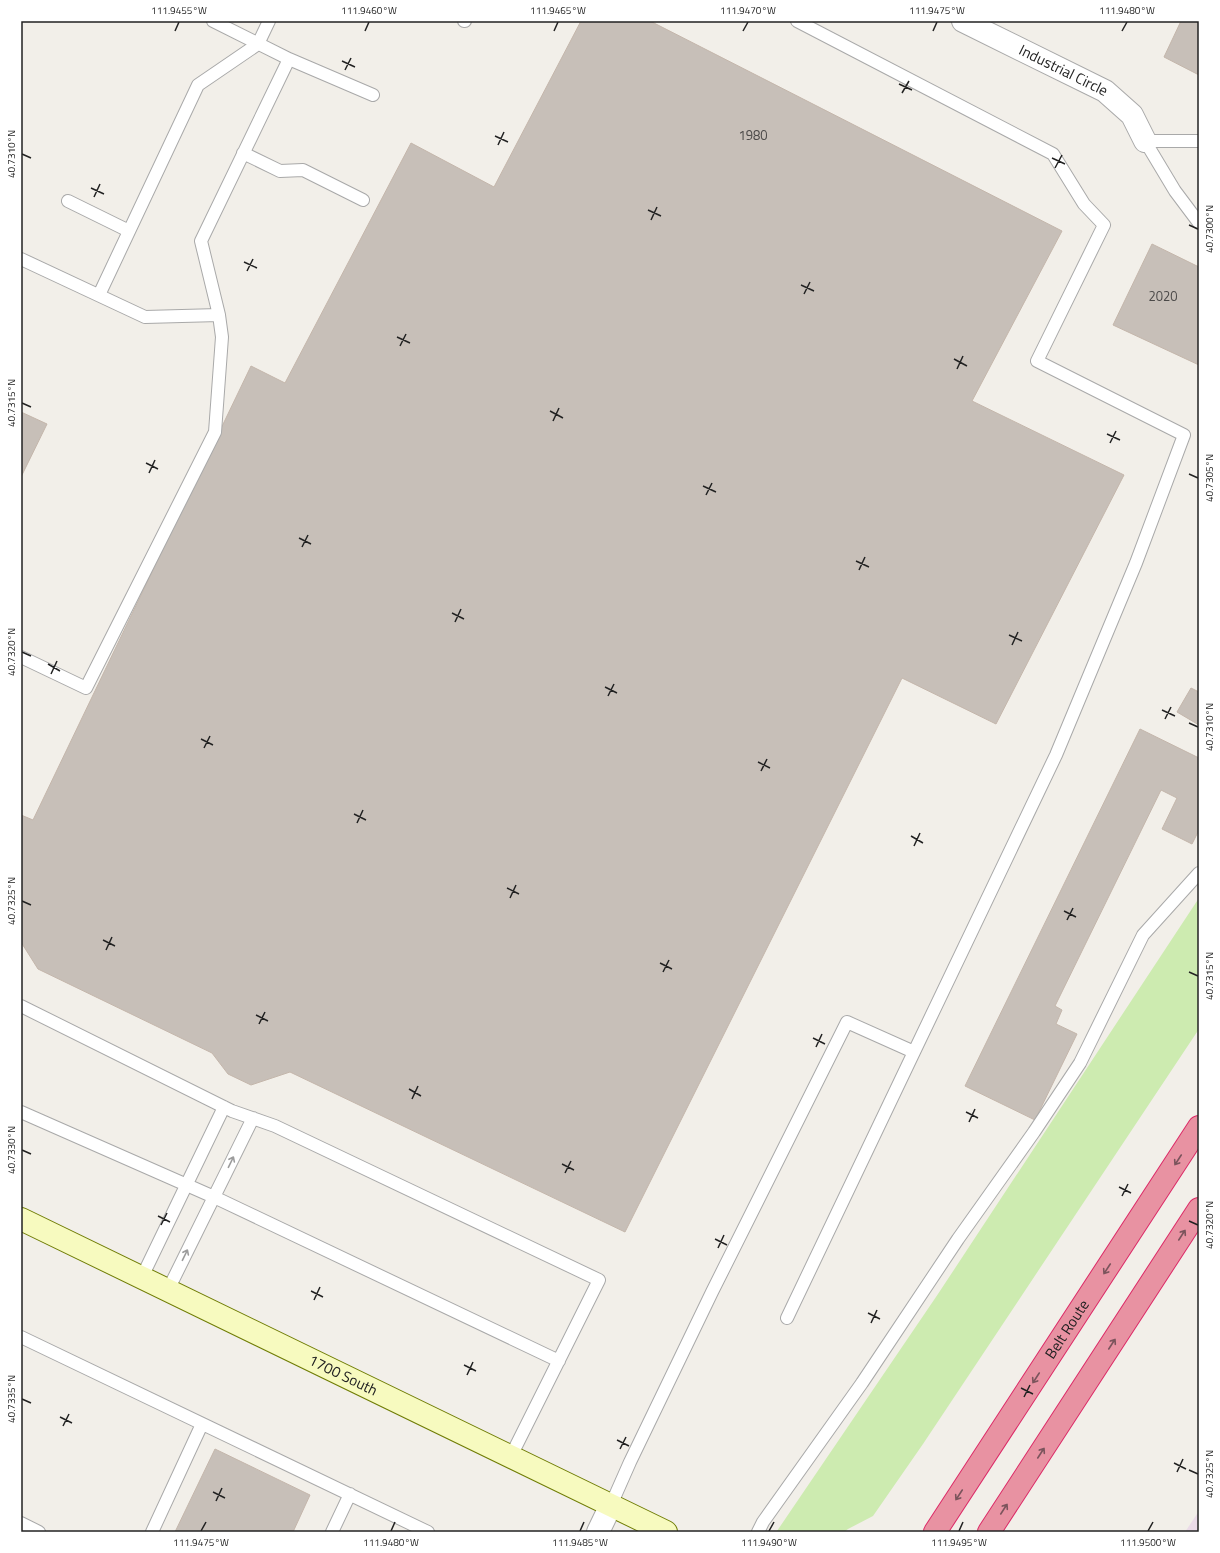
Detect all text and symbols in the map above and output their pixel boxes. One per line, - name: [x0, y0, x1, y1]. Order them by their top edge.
- text: 111.9455°W: [151, 3, 207, 18]
- text: 111.9460°W: [341, 3, 397, 18]
- text: 111.9465°W: [530, 3, 586, 18]
- text: 111.9470°W: [720, 3, 776, 18]
- text: 111.9475°W: [909, 3, 965, 18]
- text: 111.9480°W: [1099, 3, 1155, 18]
- street label: Industrial Circle: [1015, 38, 1112, 102]
- house number: 1980: [738, 125, 768, 145]
- text: 40.7310°N: [4, 130, 19, 178]
- text: 40.7300°N: [1202, 205, 1217, 253]
- house number: 2020: [1148, 286, 1178, 306]
- text: 40.7315°N: [4, 379, 19, 427]
- text: 40.7305°N: [1202, 454, 1217, 502]
- text: 40.7320°N: [4, 628, 19, 676]
- text: 40.7310°N: [1202, 703, 1217, 751]
- text: 40.7325°N: [4, 877, 19, 925]
- text: 40.7315°N: [1202, 952, 1217, 1000]
- text: 40.7330°N: [4, 1126, 19, 1174]
- one-way arrow: [1174, 1154, 1182, 1165]
- one-way arrow: [228, 1156, 235, 1168]
- text: 40.7320°N: [1202, 1201, 1217, 1249]
- one-way arrow: [1179, 1229, 1187, 1241]
- one-way arrow: [182, 1249, 189, 1261]
- one-way arrow: [1103, 1263, 1111, 1274]
- street label: Belt Route: [1039, 1295, 1095, 1363]
- one-way arrow: [1108, 1338, 1116, 1350]
- street label: 1700 South: [305, 1348, 382, 1401]
- one-way arrow: [1032, 1372, 1040, 1383]
- text: 40.7335°N: [4, 1375, 19, 1423]
- one-way arrow: [1037, 1448, 1045, 1459]
- text: 40.7325°N: [1202, 1450, 1217, 1498]
- one-way arrow: [955, 1489, 963, 1500]
- one-way arrow: [1001, 1503, 1009, 1515]
- text: 111.9475°W: [173, 1535, 229, 1550]
- text: 111.9480°W: [363, 1535, 419, 1550]
- text: 111.9485°W: [552, 1535, 608, 1550]
- text: 111.9490°W: [741, 1535, 797, 1550]
- text: 111.9495°W: [931, 1535, 987, 1550]
- text: 111.9500°W: [1120, 1535, 1176, 1550]

